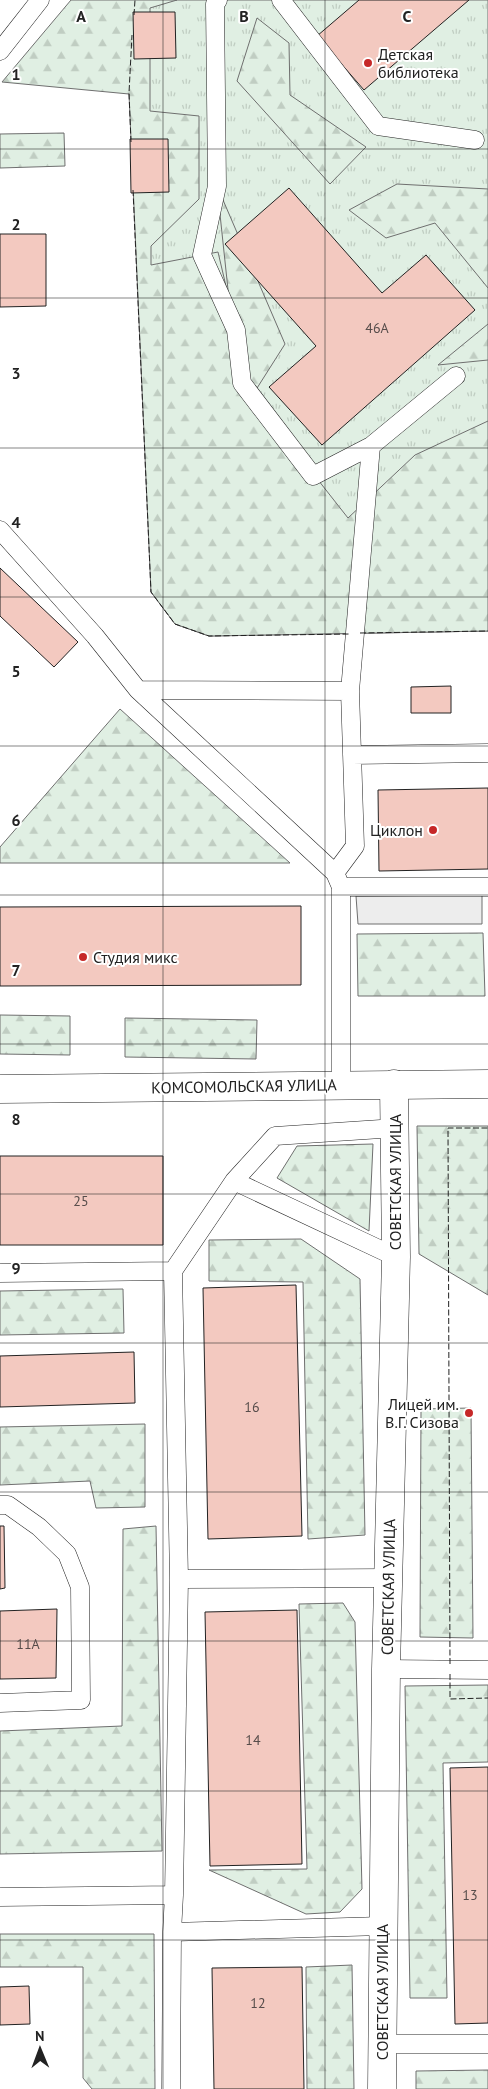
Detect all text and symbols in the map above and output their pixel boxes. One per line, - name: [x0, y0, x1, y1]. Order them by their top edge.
- text: A: [76, 6, 86, 26]
- text: B: [239, 6, 249, 26]
- text: C: [403, 6, 412, 26]
- place label: Детская библиотека: [378, 44, 459, 82]
- marker: Детская библиотека: [362, 57, 374, 69]
- text: 1: [11, 64, 21, 84]
- text: 2: [11, 214, 21, 234]
- house number: 46А: [365, 319, 390, 337]
- text: 3: [11, 363, 21, 383]
- text: 4: [11, 512, 21, 532]
- text: 5: [11, 661, 21, 681]
- text: 6: [11, 810, 21, 830]
- place label: Циклон: [370, 820, 423, 840]
- marker: Циклон: [427, 824, 439, 836]
- place label: Студия микс: [93, 947, 178, 967]
- marker: Студия микс: [77, 951, 89, 963]
- text: 7: [11, 960, 21, 980]
- street label: КОМСОМОЛЬСКАЯ УЛИЦА: [151, 1074, 338, 1098]
- text: 8: [11, 1109, 21, 1129]
- street label: СОВЕТСКАЯ УЛИЦА: [385, 1113, 405, 1250]
- house number: 25: [73, 1192, 89, 1210]
- text: 9: [11, 1258, 21, 1278]
- place label: Лицей им. В.Г. Сизова: [385, 1394, 459, 1432]
- house number: 16: [244, 1398, 260, 1416]
- marker: Лицей им. В.Г. Сизова: [463, 1407, 475, 1419]
- street label: СОВЕТСКАЯ УЛИЦА: [377, 1518, 399, 1655]
- house number: 11А: [16, 1635, 41, 1653]
- house number: 14: [245, 1731, 261, 1749]
- house number: 13: [462, 1886, 478, 1904]
- street label: СОВЕТСКАЯ УЛИЦА: [372, 1923, 392, 2060]
- house number: 12: [250, 1994, 266, 2012]
- north arrow: [15, 2024, 65, 2074]
- text: N: [35, 2027, 45, 2045]

